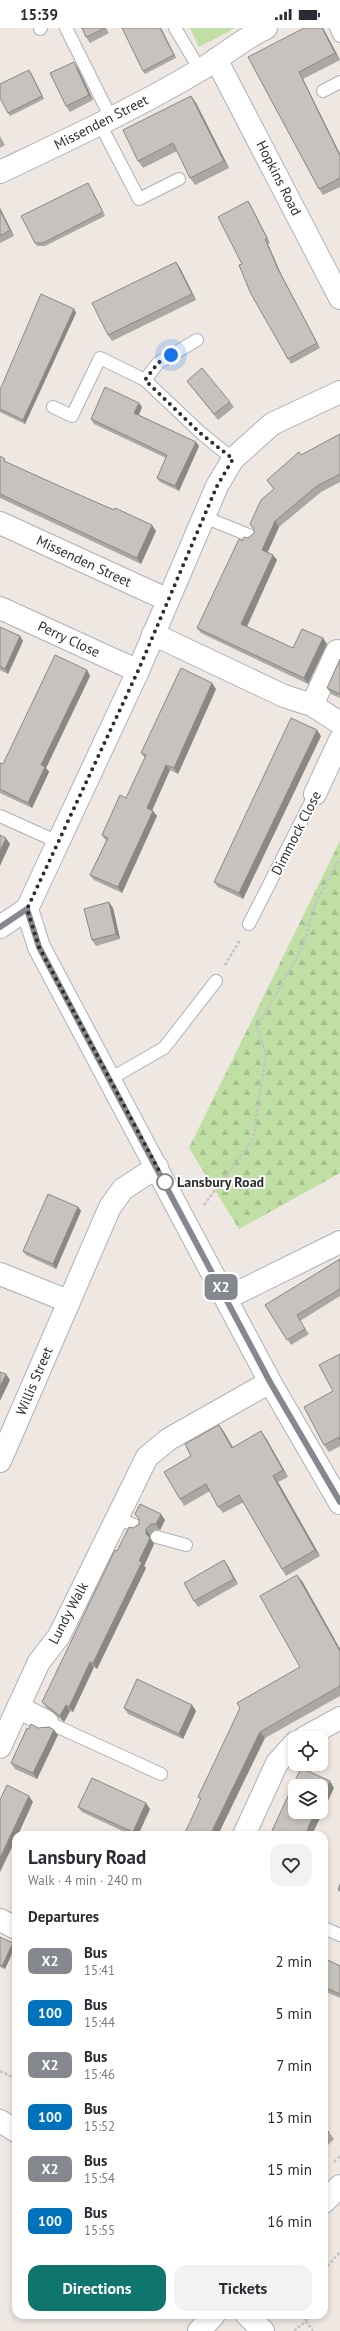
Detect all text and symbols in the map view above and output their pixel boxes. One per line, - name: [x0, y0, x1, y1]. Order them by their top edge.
- text: 15:39: [20, 5, 58, 24]
- street label: Missenden Street: [51, 90, 151, 153]
- street label: Hopkins Road: [252, 137, 306, 219]
- your location: [161, 345, 181, 365]
- street label: Missenden Street: [33, 531, 135, 591]
- street label: Perry Close: [35, 617, 103, 661]
- street label: Dimmock Close: [267, 788, 325, 878]
- marker: Lansbury Road: [156, 1173, 174, 1191]
- place label: Lansbury Road: [177, 1173, 264, 1191]
- line badge: X2: [203, 1274, 239, 1300]
- text: X2: [213, 1278, 229, 1296]
- street label: Willis Street: [12, 1344, 57, 1418]
- street label: Lundy Walk: [44, 1579, 92, 1647]
- map controls: [288, 1731, 328, 1819]
- button: locate: [288, 1731, 328, 1771]
- button: layers: [288, 1779, 328, 1819]
- button: heart: [270, 1844, 312, 1886]
- text: Lansbury Road: [28, 1845, 146, 1869]
- text: Walk · 4 min · 240 m: [28, 1872, 142, 1889]
- text: Departures: [28, 1907, 99, 1926]
- text: Bus: [84, 1943, 107, 1962]
- text: X2: [42, 1952, 58, 1970]
- text: 2 min: [275, 1952, 312, 1971]
- text: 15:41: [84, 1962, 115, 1979]
- text: Bus: [84, 1995, 107, 2014]
- text: 100: [38, 2004, 62, 2022]
- text: 5 min: [275, 2004, 312, 2023]
- text: 15:44: [84, 2014, 115, 2031]
- text: Bus: [84, 2047, 107, 2066]
- text: X2: [42, 2056, 58, 2074]
- text: 7 min: [276, 2056, 312, 2075]
- text: 15:46: [84, 2066, 115, 2083]
- text: Bus: [84, 2099, 107, 2118]
- text: 100: [38, 2108, 62, 2126]
- text: 13 min: [267, 2108, 312, 2127]
- text: 15:52: [84, 2118, 115, 2135]
- text: Bus: [84, 2151, 107, 2170]
- text: X2: [42, 2160, 58, 2178]
- text: 15 min: [267, 2160, 312, 2179]
- text: 15:54: [84, 2170, 115, 2187]
- text: Bus: [84, 2203, 107, 2222]
- text: 100: [38, 2212, 62, 2230]
- text: 16 min: [267, 2212, 312, 2231]
- text: 15:55: [84, 2222, 115, 2239]
- button: Directions: [28, 2265, 166, 2311]
- button: Tickets: [174, 2265, 312, 2311]

